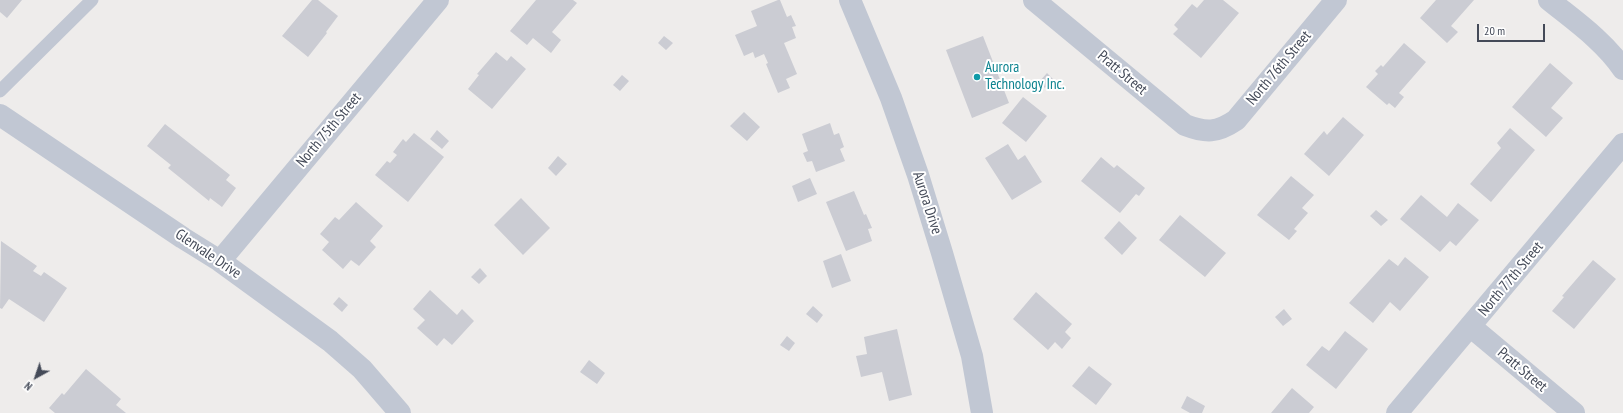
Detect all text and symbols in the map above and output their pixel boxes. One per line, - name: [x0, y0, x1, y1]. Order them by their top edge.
- scale bar: [1479, 16, 1547, 42]
- text: 20 m: [1484, 23, 1505, 38]
- street label: North 76th Street: [1243, 27, 1315, 109]
- street label: Pratt Street: [1094, 47, 1150, 99]
- place label: Aurora Technology Inc.: [985, 59, 1065, 94]
- marker: Aurora Technology Inc.: [972, 72, 982, 82]
- street label: North 75th Street: [293, 89, 365, 171]
- street label: Aurora Drive: [908, 169, 946, 237]
- street label: Glenvale Drive: [172, 225, 244, 283]
- street label: North 77th Street: [1475, 238, 1547, 320]
- street label: Pratt Street: [1494, 344, 1550, 396]
- north arrow: [16, 357, 56, 397]
- text: N: [22, 379, 35, 393]

